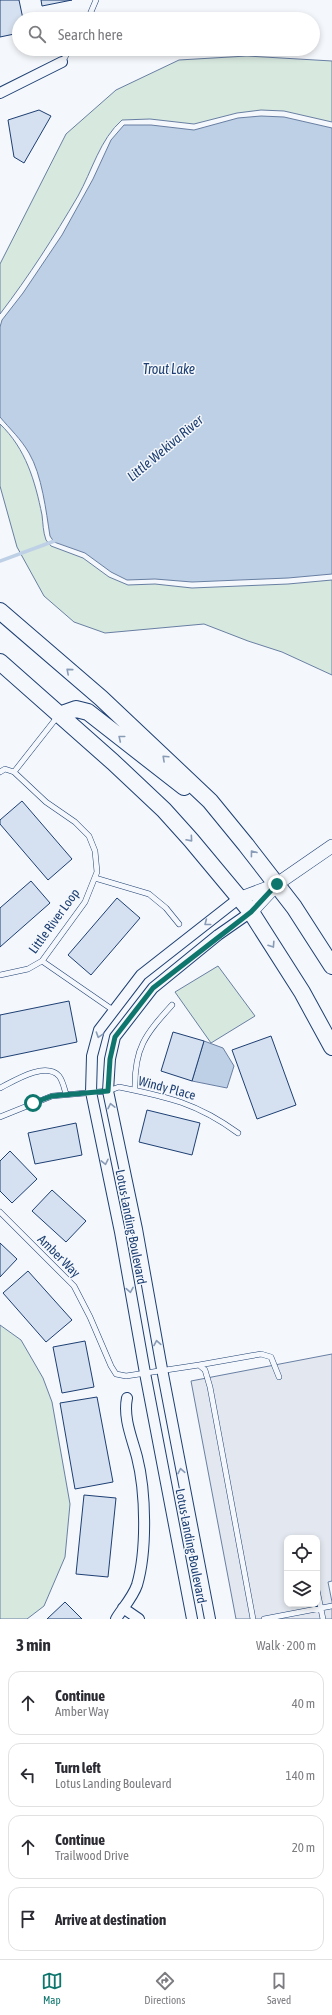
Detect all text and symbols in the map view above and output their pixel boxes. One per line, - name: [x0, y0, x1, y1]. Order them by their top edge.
- search box: [12, 12, 320, 56]
- icon: search: [26, 23, 48, 45]
- text: Search here: [58, 26, 123, 43]
- water label: Trout Lake: [143, 361, 195, 377]
- water label: Little Wekiva River: [124, 411, 207, 484]
- one-way arrow: [67, 668, 74, 675]
- one-way arrow: [118, 736, 125, 743]
- one-way arrow: [162, 756, 170, 763]
- one-way arrow: [185, 834, 193, 842]
- one-way arrow: [251, 851, 258, 858]
- route end: [268, 875, 286, 893]
- street label: Little River Loop: [26, 886, 82, 956]
- one-way arrow: [205, 918, 212, 925]
- one-way arrow: [267, 941, 275, 948]
- one-way arrow: [95, 1031, 103, 1038]
- street label: Windy Place: [137, 1073, 197, 1103]
- route start: [24, 1094, 42, 1112]
- one-way arrow: [107, 1102, 116, 1109]
- one-way arrow: [101, 1159, 109, 1165]
- street label: Lotus Landing Boulevard: [113, 1168, 149, 1286]
- street label: Amber Way: [35, 1232, 84, 1281]
- one-way arrow: [126, 1287, 134, 1293]
- one-way arrow: [153, 1340, 162, 1346]
- one-way arrow: [178, 1468, 186, 1474]
- street label: Lotus Landing Boulevard: [173, 1487, 209, 1605]
- map controls: [284, 1535, 320, 1607]
- button: locate: [284, 1535, 320, 1571]
- button: layers: [284, 1571, 320, 1607]
- text: 3 min: [16, 1635, 51, 1655]
- text: Walk · 200 m: [256, 1638, 316, 1653]
- text: Continue: [55, 1687, 105, 1704]
- icon: ahead: [17, 1692, 39, 1714]
- text: 40 m: [292, 1696, 315, 1711]
- text: Amber Way: [55, 1704, 109, 1719]
- text: Turn left: [55, 1759, 101, 1776]
- icon: left: [17, 1764, 39, 1786]
- text: 140 m: [286, 1768, 315, 1783]
- text: Lotus Landing Boulevard: [55, 1776, 172, 1791]
- text: Continue: [55, 1831, 105, 1848]
- icon: ahead: [17, 1836, 39, 1858]
- text: 20 m: [292, 1840, 315, 1855]
- text: Trailwood Drive: [55, 1848, 129, 1863]
- icon: arrive: [17, 1908, 39, 1930]
- text: Arrive at destination: [55, 1911, 166, 1928]
- tab: Map: [41, 1970, 63, 2006]
- tab: Directions: [144, 1970, 185, 2006]
- tab: Saved: [267, 1970, 291, 2006]

